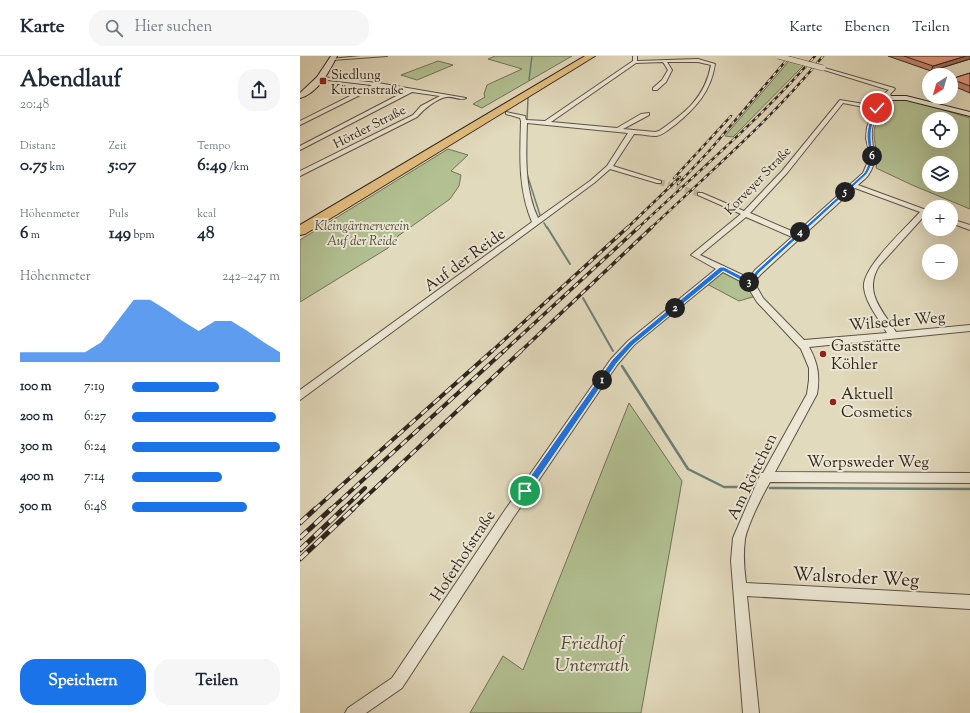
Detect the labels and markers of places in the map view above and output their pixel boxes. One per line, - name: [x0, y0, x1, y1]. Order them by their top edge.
- place label: Siedlung Kürtenstraße: [331, 67, 404, 100]
- marker: Siedlung Kürtenstraße: [318, 76, 328, 86]
- pin: [860, 91, 894, 125]
- pin: 6: [862, 146, 882, 166]
- pin: 5: [835, 182, 855, 202]
- pin: 4: [790, 222, 810, 242]
- pin: 3: [739, 272, 759, 292]
- pin: 2: [665, 298, 685, 318]
- place label: Gaststätte Köhler: [831, 336, 901, 377]
- marker: Gaststätte Köhler: [818, 349, 828, 359]
- pin: 1: [592, 370, 612, 390]
- place label: Aktuell Cosmetics: [841, 384, 912, 425]
- marker: Aktuell Cosmetics: [828, 397, 838, 407]
- pin: [508, 474, 542, 508]

